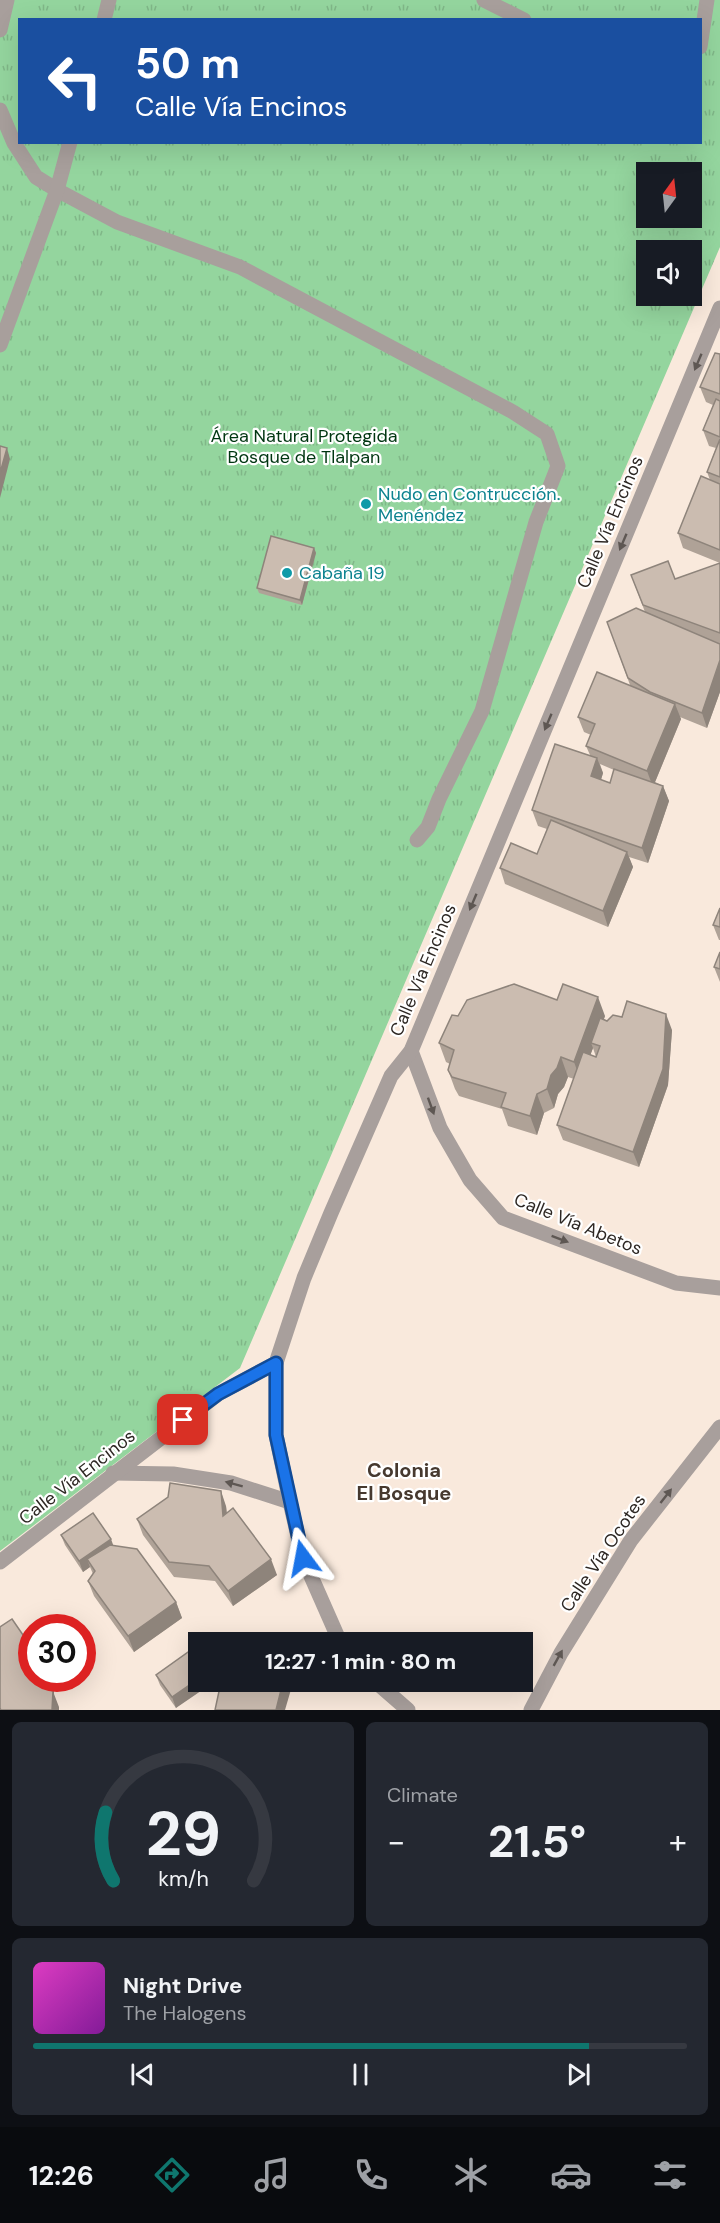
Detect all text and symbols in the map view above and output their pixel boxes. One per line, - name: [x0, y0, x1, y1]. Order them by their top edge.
- text: 50 m: [135, 36, 240, 91]
- icon: left: [36, 42, 114, 120]
- text: Calle Vía Encinos: [135, 89, 347, 124]
- north arrow: [636, 162, 702, 228]
- map controls: [636, 162, 702, 306]
- button: sound: [636, 240, 702, 306]
- one-way arrow: [693, 354, 702, 371]
- park label: Área Natural Protegida Bosque de Tlalpan: [210, 424, 398, 469]
- street label: Calle Vía Encinos: [571, 452, 649, 592]
- place label: Nudo en Contrucción. Menéndez: [378, 482, 560, 527]
- marker: Nudo en Contrucción. Menéndez: [359, 497, 373, 511]
- one-way arrow: [618, 534, 628, 552]
- place label: Cabaña 19: [299, 561, 385, 585]
- marker: Cabaña 19: [280, 566, 294, 580]
- one-way arrow: [543, 714, 553, 732]
- one-way arrow: [468, 894, 478, 912]
- street label: Calle Vía Encinos: [384, 900, 462, 1040]
- one-way arrow: [427, 1097, 437, 1115]
- street label: Calle Vía Abetos: [510, 1187, 646, 1261]
- one-way arrow: [551, 1235, 569, 1245]
- pin: [157, 1394, 208, 1445]
- icon: arrive: [166, 1403, 199, 1436]
- street label: Calle Vía Encinos: [14, 1424, 140, 1530]
- district label: Colonia El Bosque: [357, 1457, 451, 1506]
- one-way arrow: [225, 1479, 243, 1489]
- one-way arrow: [659, 1488, 671, 1503]
- street label: Calle Vía Ocotes: [555, 1490, 651, 1616]
- position arrow: [271, 1526, 335, 1590]
- speed limit sign: 30: [18, 1614, 96, 1692]
- text: 12:27 · 1 min · 80 m: [265, 1647, 456, 1676]
- one-way arrow: [553, 1650, 563, 1667]
- text: Climate: [387, 1782, 458, 1808]
- text: 29: [145, 1793, 221, 1874]
- text: 21.5°: [488, 1812, 586, 1871]
- text: −: [387, 1820, 405, 1863]
- text: +: [669, 1820, 687, 1863]
- text: km/h: [158, 1865, 208, 1893]
- text: Night Drive: [123, 1971, 242, 2000]
- text: The Halogens: [123, 2000, 246, 2026]
- icon: previous: [126, 2058, 159, 2091]
- icon: pause: [344, 2058, 377, 2091]
- icon: next: [562, 2058, 595, 2091]
- icon: directions: [151, 2154, 193, 2196]
- icon: music: [251, 2154, 293, 2196]
- icon: phone: [350, 2154, 392, 2196]
- icon: climate: [450, 2154, 492, 2196]
- icon: car: [550, 2154, 592, 2196]
- icon: filters: [649, 2154, 691, 2196]
- text: 12:26: [29, 2158, 94, 2193]

